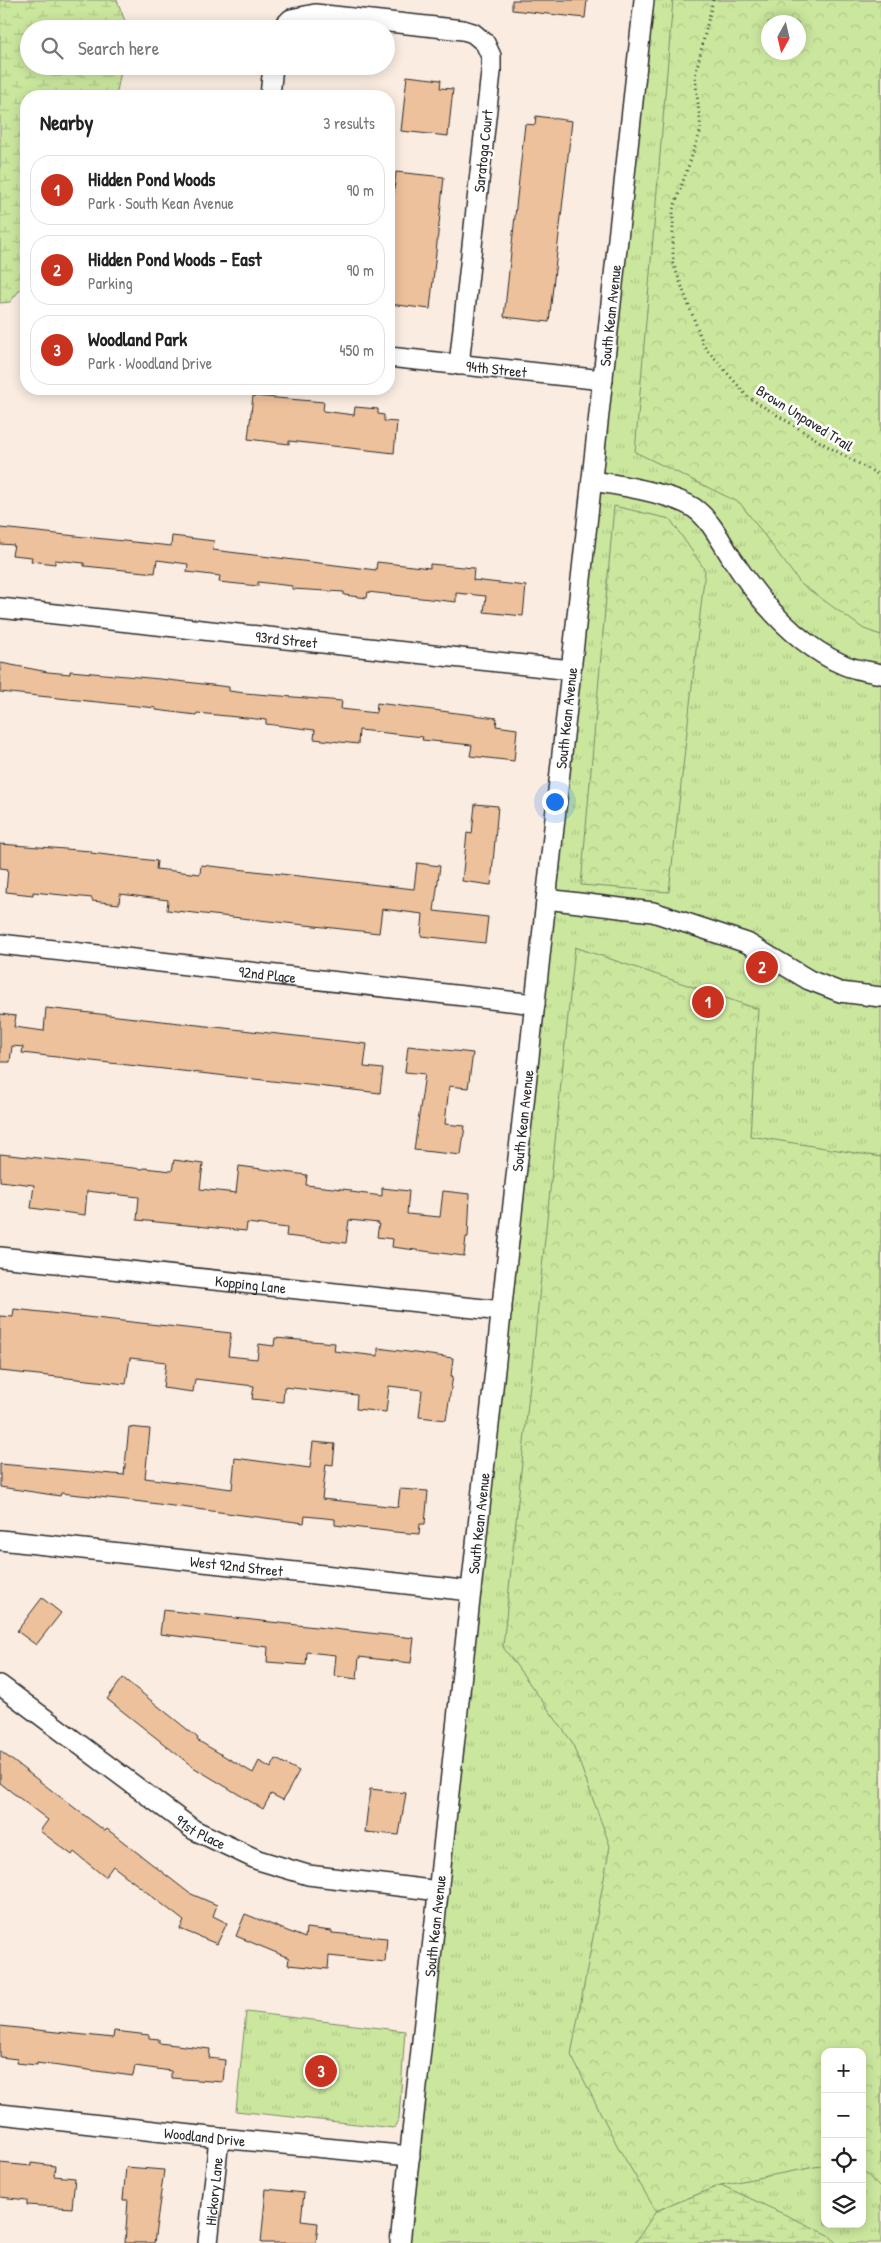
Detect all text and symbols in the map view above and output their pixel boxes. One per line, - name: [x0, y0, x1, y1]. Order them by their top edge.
- north arrow: [761, 15, 806, 60]
- search box: [20, 20, 395, 75]
- icon: search: [38, 34, 66, 62]
- text: Search here: [78, 35, 159, 61]
- text: Nearby: [40, 108, 93, 137]
- street label: Saratoga Court: [468, 108, 498, 193]
- text: 3 results: [323, 112, 375, 134]
- text: Hidden Pond Woods: [88, 166, 215, 192]
- text: 1: [54, 179, 60, 201]
- text: 90 m: [346, 179, 374, 201]
- text: Park · South Kean Avenue: [88, 192, 234, 214]
- text: Hidden Pond Woods - East: [88, 246, 262, 272]
- text: 2: [53, 259, 61, 281]
- text: 90 m: [346, 259, 374, 281]
- street label: South Kean Avenue: [594, 264, 626, 367]
- text: Parking: [88, 272, 133, 294]
- text: Woodland Park: [88, 326, 187, 352]
- text: 3: [53, 339, 61, 361]
- text: 450 m: [340, 339, 374, 361]
- text: Park · Woodland Drive: [88, 352, 212, 374]
- street label: 94th Street: [465, 355, 529, 382]
- street label: Brown Unpaved Trail: [752, 380, 858, 456]
- street label: 93rd Street: [254, 625, 319, 653]
- street label: South Kean Avenue: [550, 666, 582, 770]
- your location: [542, 789, 568, 815]
- pin: 2: [746, 948, 778, 986]
- street label: 92nd Place: [238, 960, 297, 988]
- pin: 1: [692, 983, 724, 1021]
- street label: South Kean Avenue: [506, 1069, 538, 1172]
- street label: Kopping Lane: [214, 1270, 287, 1298]
- street label: South Kean Avenue: [462, 1471, 494, 1575]
- street label: West 92nd Street: [189, 1550, 285, 1581]
- street label: 91st Place: [171, 1809, 229, 1854]
- street label: South Kean Avenue: [419, 1874, 450, 1978]
- map controls: [821, 2048, 866, 2228]
- button: +: [821, 2048, 866, 2093]
- pin: 3: [305, 2052, 337, 2090]
- button: −: [821, 2093, 866, 2138]
- street label: Woodland Drive: [163, 2122, 246, 2151]
- button: locate: [821, 2138, 866, 2183]
- street label: Hickory Lane: [199, 2156, 227, 2226]
- button: layers: [821, 2183, 866, 2228]

